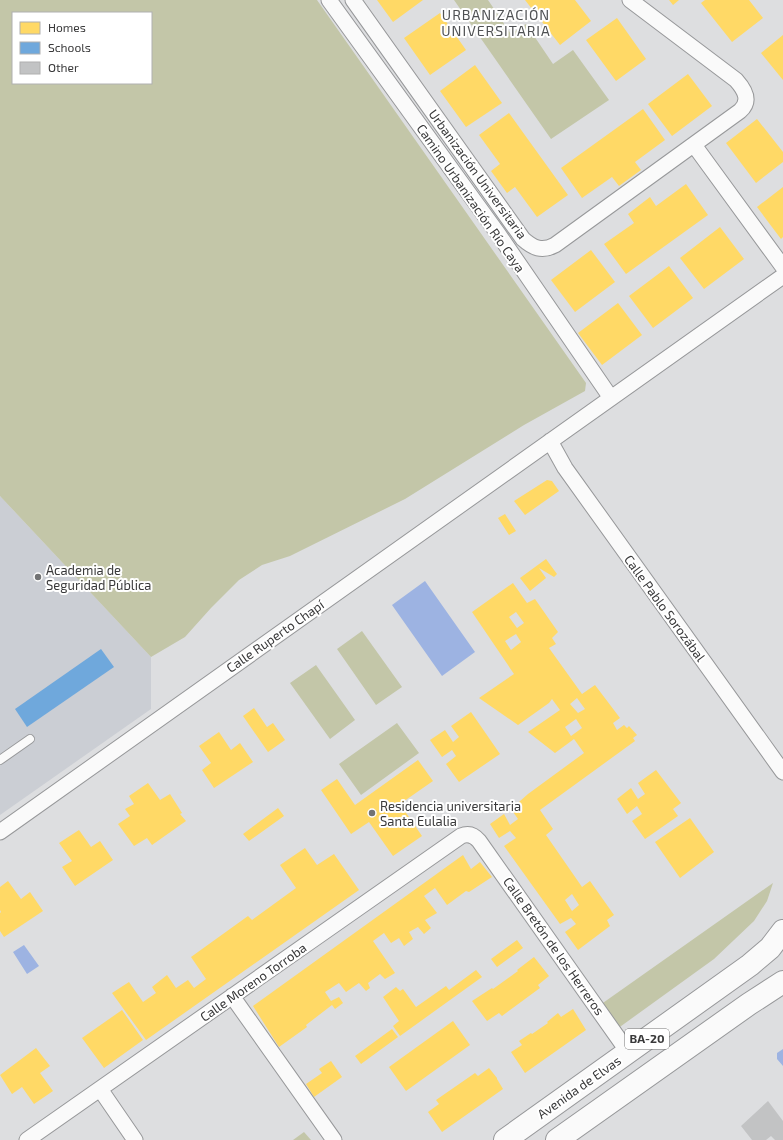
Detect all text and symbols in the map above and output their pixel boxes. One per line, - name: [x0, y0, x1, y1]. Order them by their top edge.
- district label: URBANIZACIÓN UNIVERSITARIA: [441, 6, 551, 39]
- legend: [12, 12, 152, 84]
- text: Homes: [48, 20, 86, 34]
- text: Schools: [48, 40, 91, 54]
- text: Other: [48, 60, 79, 74]
- street label: Urbanización Universitaria: [426, 106, 530, 242]
- street label: Camino Urbanización Río Caya: [414, 121, 528, 275]
- street label: Calle Pablo Sorozábal: [621, 552, 709, 664]
- place label: Academia de Seguridad Pública: [46, 562, 151, 593]
- marker: Academia de Seguridad Pública: [33, 572, 43, 582]
- street label: Calle Ruperto Chapí: [223, 596, 327, 676]
- place label: Residencia universitaria Santa Eulalia: [380, 798, 521, 829]
- marker: Residencia universitaria Santa Eulalia: [367, 808, 377, 818]
- street label: Calle Bretón de los Herreros: [500, 874, 608, 1018]
- street label: Calle Moreno Torroba: [197, 939, 309, 1025]
- road number: BA-20: [625, 1029, 669, 1049]
- street label: Avenida de Elvas: [534, 1052, 624, 1122]

